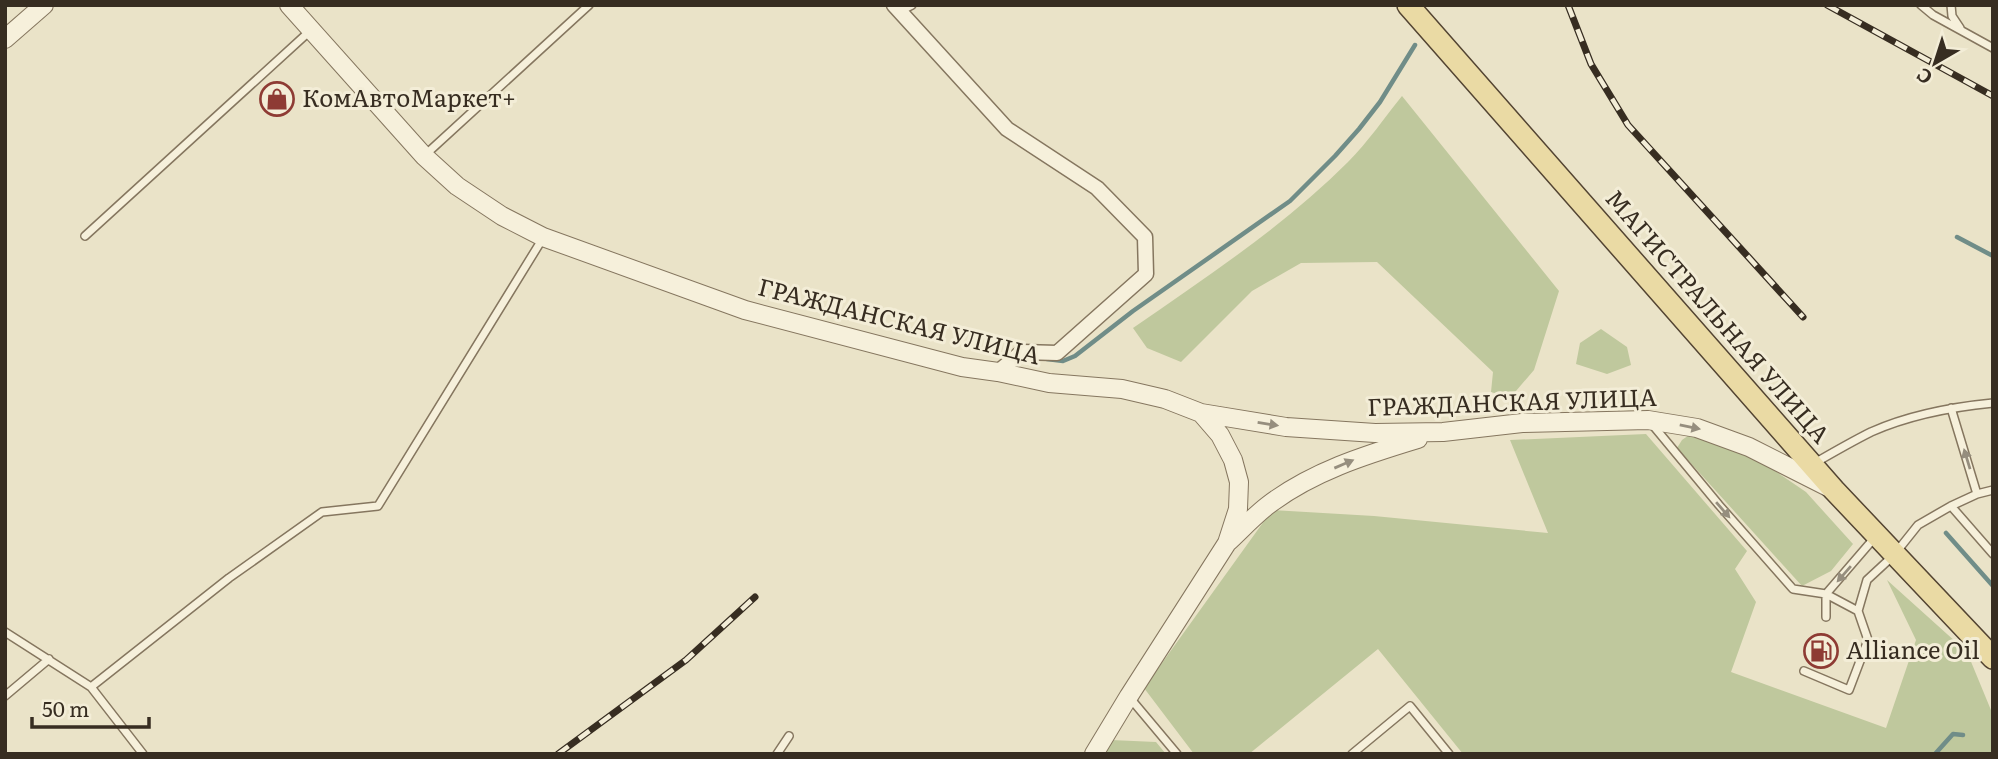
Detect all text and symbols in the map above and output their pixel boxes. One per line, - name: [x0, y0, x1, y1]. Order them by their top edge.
- north arrow: [1900, 28, 1970, 98]
- text: С: [1910, 62, 1938, 92]
- place label: КомАвтоМаркет+: [302, 79, 516, 114]
- shop icon: КомАвтоМаркет+: [258, 80, 296, 118]
- street label: МАГИСТРАЛЬНАЯ УЛИЦА: [1599, 181, 1839, 450]
- street label: ГРАЖДАНСКАЯ УЛИЦА: [755, 268, 1045, 372]
- street label: ГРАЖДАНСКАЯ УЛИЦА: [1366, 378, 1658, 423]
- one-way arrow: [1258, 419, 1280, 430]
- one-way arrow: [1679, 422, 1701, 433]
- one-way arrow: [1961, 448, 1971, 469]
- one-way arrow: [1333, 459, 1354, 470]
- one-way arrow: [1715, 501, 1730, 518]
- one-way arrow: [1837, 565, 1852, 582]
- place label: Alliance Oil: [1846, 631, 1980, 666]
- fuel station icon: Alliance Oil: [1802, 632, 1840, 670]
- scale bar: [32, 686, 149, 730]
- text: 50 m: [42, 692, 89, 723]

